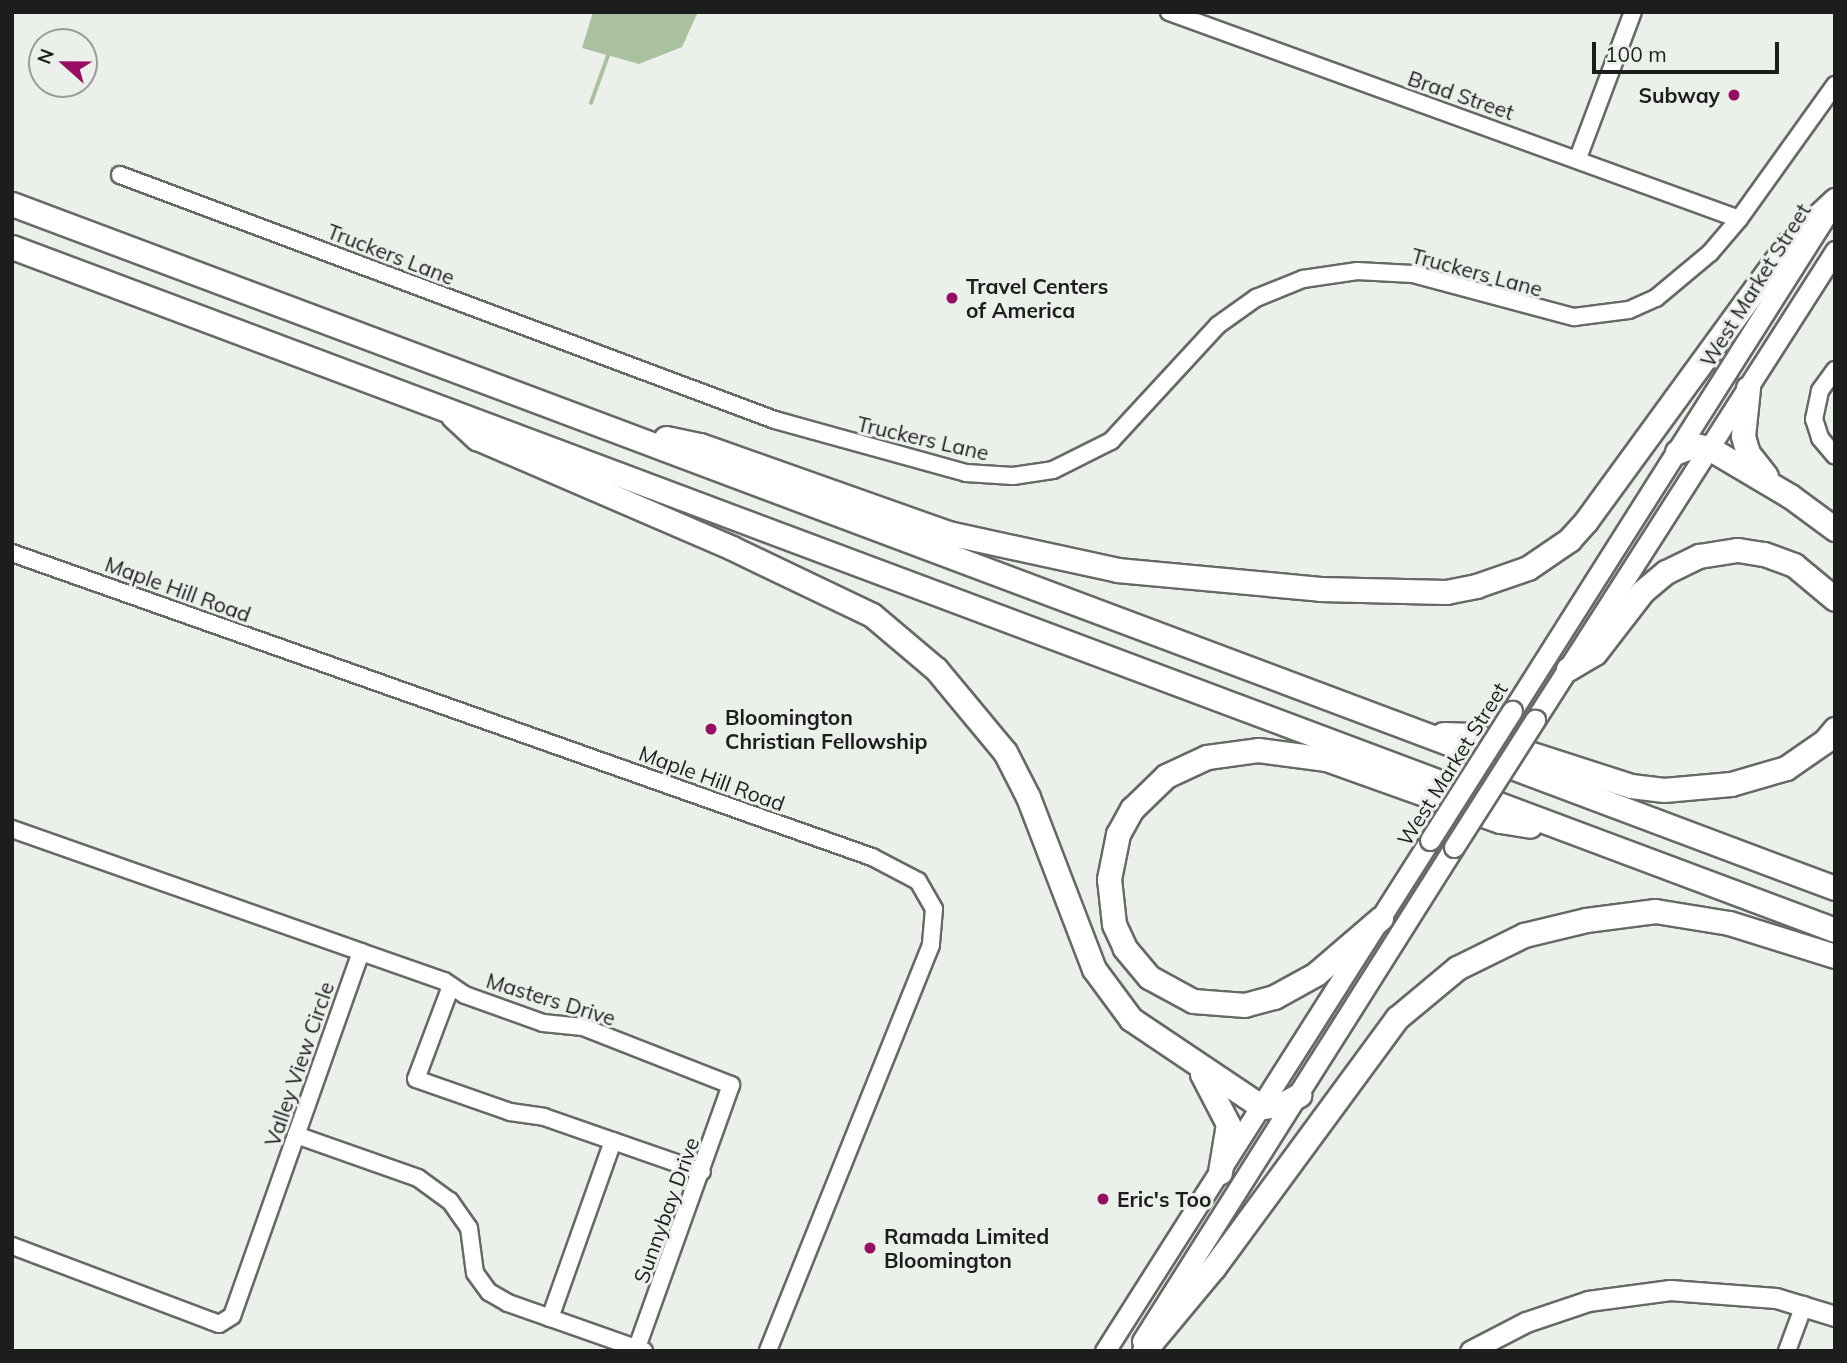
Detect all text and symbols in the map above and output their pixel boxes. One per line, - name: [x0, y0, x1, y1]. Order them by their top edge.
- north arrow: [28, 28, 98, 98]
- scale bar: [1595, 28, 1782, 72]
- text: 100 m: [1605, 41, 1667, 67]
- text: N: [31, 45, 59, 67]
- street label: Brad Street: [1405, 65, 1517, 125]
- place label: Subway: [1638, 82, 1720, 108]
- marker: Subway: [1726, 87, 1742, 103]
- street label: West Market Street: [1695, 199, 1815, 371]
- street label: Truckers Lane: [324, 218, 458, 290]
- street label: Truckers Lane: [1409, 242, 1545, 302]
- place label: Travel Centers of America: [966, 273, 1108, 323]
- marker: Travel Centers of America: [944, 290, 960, 306]
- street label: Truckers Lane: [855, 411, 991, 465]
- street label: Maple Hill Road: [102, 551, 254, 627]
- street label: West Market Street: [1392, 678, 1512, 850]
- place label: Bloomington Christian Fellowship: [725, 704, 927, 754]
- marker: Bloomington Christian Fellowship: [703, 721, 719, 737]
- street label: Maple Hill Road: [636, 740, 788, 816]
- street label: Masters Drive: [483, 967, 619, 1031]
- street label: Valley View Circle: [259, 978, 339, 1150]
- street label: Sunnybay Drive: [628, 1134, 704, 1286]
- place label: Eric's Too: [1117, 1186, 1211, 1212]
- marker: Eric's Too: [1095, 1191, 1111, 1207]
- place label: Ramada Limited Bloomington: [884, 1223, 1049, 1273]
- marker: Ramada Limited Bloomington: [862, 1240, 878, 1256]

